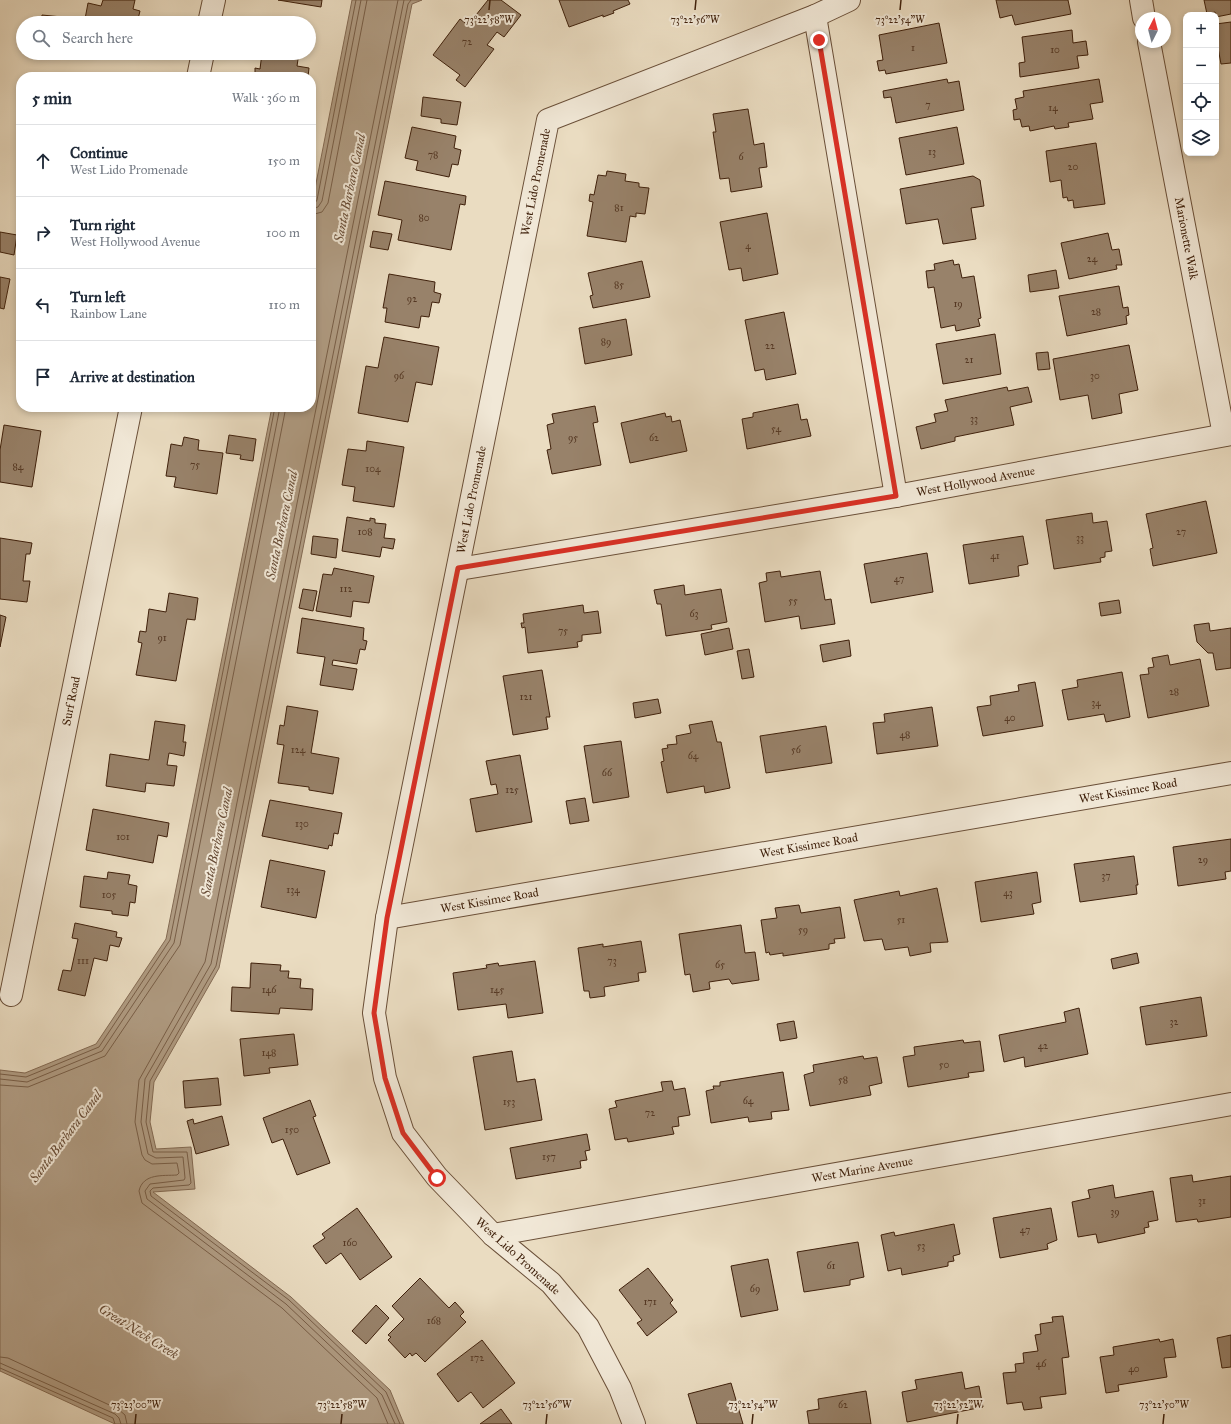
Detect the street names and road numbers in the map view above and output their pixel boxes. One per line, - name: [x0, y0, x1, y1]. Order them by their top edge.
- street label: West Lido Promenade: [518, 127, 553, 237]
- street label: Marionette Walk: [1172, 196, 1201, 281]
- street label: West Lido Promenade: [454, 445, 489, 554]
- street label: West Hollywood Avenue: [915, 463, 1036, 499]
- street label: Surf Road: [59, 675, 83, 727]
- street label: West Kissimee Road: [1078, 775, 1178, 806]
- street label: West Kissimee Road: [759, 830, 859, 861]
- street label: West Kissimee Road: [439, 885, 540, 916]
- street label: West Marine Avenue: [810, 1154, 914, 1185]
- street label: West Lido Promenade: [473, 1214, 563, 1298]

